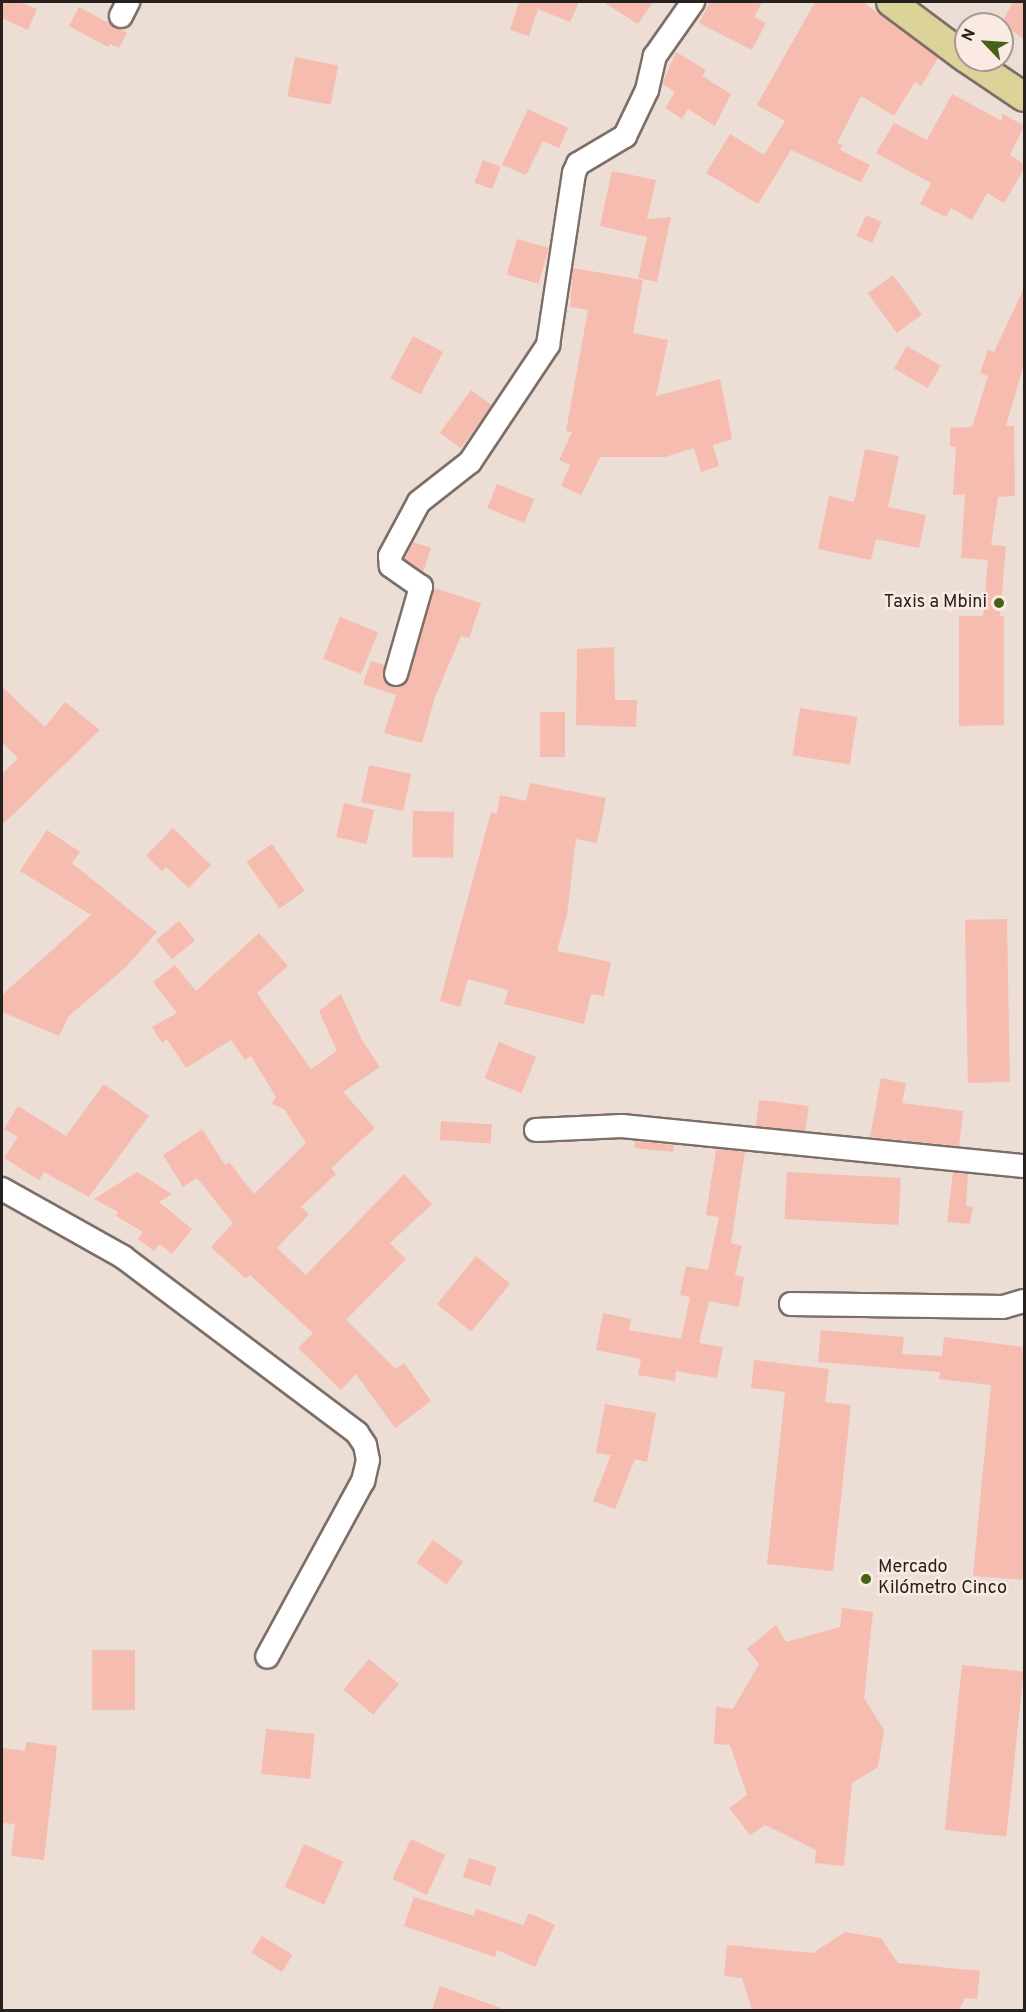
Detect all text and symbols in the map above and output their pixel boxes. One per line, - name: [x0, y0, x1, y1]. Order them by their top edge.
- north arrow: [954, 12, 1014, 72]
- text: N: [958, 26, 981, 45]
- place label: Taxis a Mbini: [884, 592, 987, 614]
- marker: Taxis a Mbini: [992, 596, 1006, 610]
- place label: Mercado Kilómetro Cinco: [878, 1558, 1007, 1600]
- marker: Mercado Kilómetro Cinco: [859, 1572, 873, 1586]

